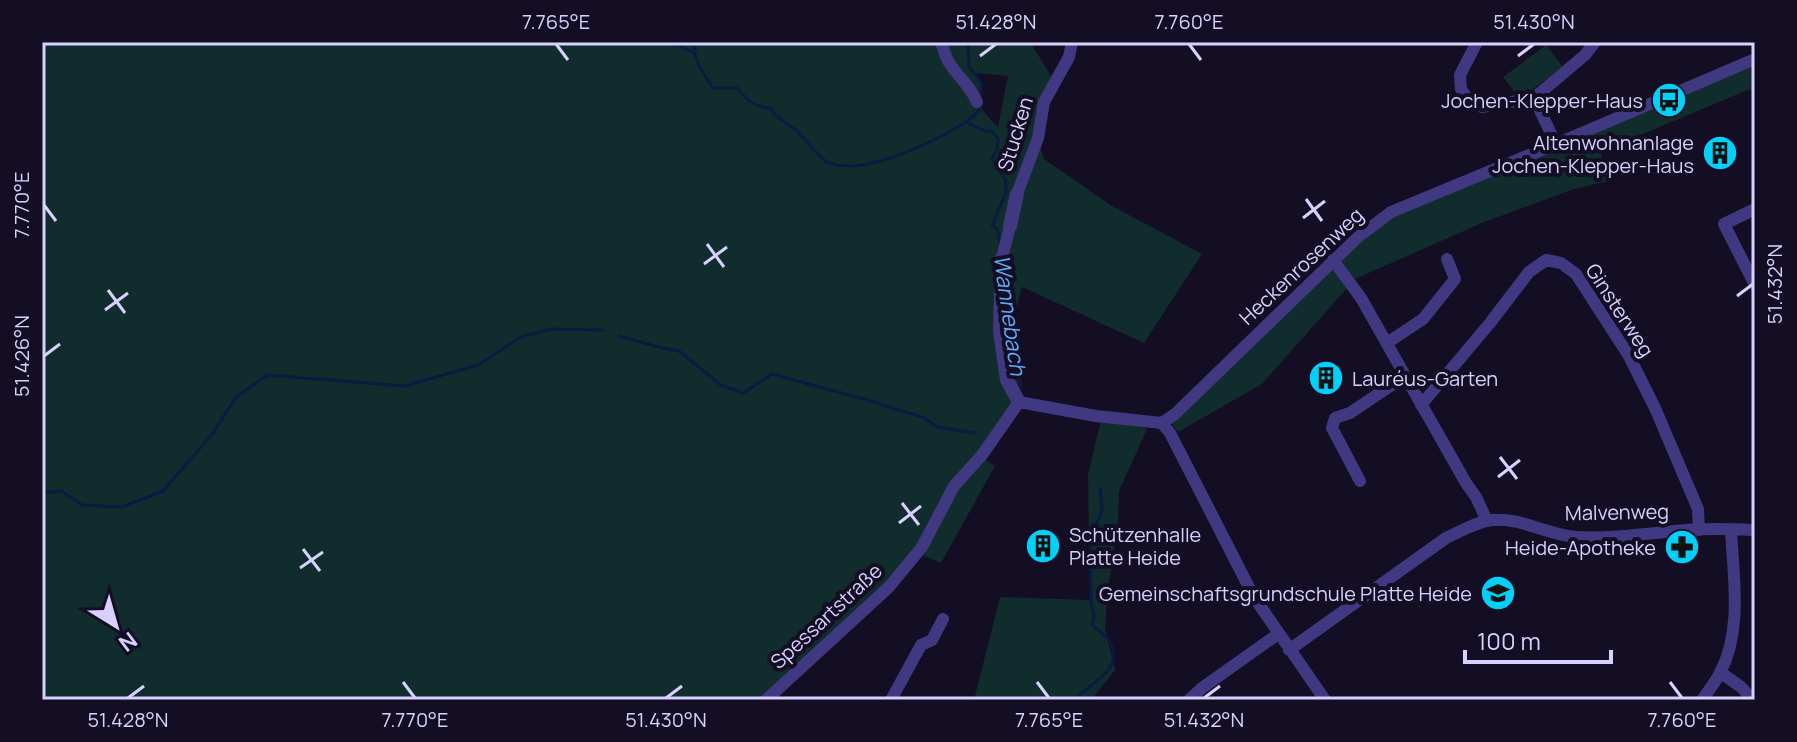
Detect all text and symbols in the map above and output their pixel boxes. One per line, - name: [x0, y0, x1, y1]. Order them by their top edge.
- text: 7.765°E: [522, 8, 590, 35]
- text: 51.428°N: [955, 8, 1037, 35]
- text: 7.760°E: [1155, 8, 1223, 35]
- text: 51.430°N: [1493, 8, 1575, 35]
- bus stop icon: Jochen-Klepper-Haus: [1650, 81, 1688, 119]
- place label: Jochen-Klepper-Haus: [1441, 87, 1643, 114]
- street label: Stucken: [991, 94, 1039, 174]
- place label: Altenwohnanlage Jochen-Klepper-Haus: [1492, 129, 1694, 179]
- building icon: Altenwohnanlage Jochen-Klepper-Haus: [1701, 134, 1739, 172]
- text: 7.770°E: [8, 172, 35, 239]
- street label: Heckenrosenweg: [1233, 201, 1369, 331]
- text: 51.432°N: [1761, 244, 1788, 324]
- water label: Wannebach: [987, 253, 1033, 378]
- street label: Ginsterweg: [1580, 258, 1660, 362]
- text: 51.426°N: [8, 315, 35, 397]
- building icon: Lauréus-Garten: [1307, 359, 1345, 397]
- place label: Lauréus-Garten: [1352, 365, 1498, 392]
- street label: Malvenweg: [1565, 498, 1669, 526]
- place label: Schützenhalle Platte Heide: [1069, 521, 1201, 571]
- building icon: Schützenhalle Platte Heide: [1024, 527, 1062, 565]
- pharmacy icon: Heide-Apotheke: [1663, 528, 1701, 566]
- place label: Heide-Apotheke: [1505, 534, 1656, 561]
- street label: Spessartstraße: [764, 557, 888, 675]
- school or university icon: Gemeinschaftsgrundschule Platte Heide: [1479, 574, 1517, 612]
- place label: Gemeinschaftsgrundschule Platte Heide: [1099, 580, 1472, 607]
- north arrow: [76, 586, 156, 666]
- scale bar: [1465, 614, 1611, 664]
- text: 100 m: [1477, 624, 1541, 657]
- text: N: [113, 625, 143, 659]
- text: 51.428°N: [87, 706, 169, 733]
- text: 7.770°E: [382, 706, 449, 733]
- text: 51.430°N: [625, 706, 707, 733]
- text: 7.765°E: [1015, 706, 1083, 733]
- text: 51.432°N: [1164, 706, 1244, 733]
- text: 7.760°E: [1648, 706, 1716, 733]

